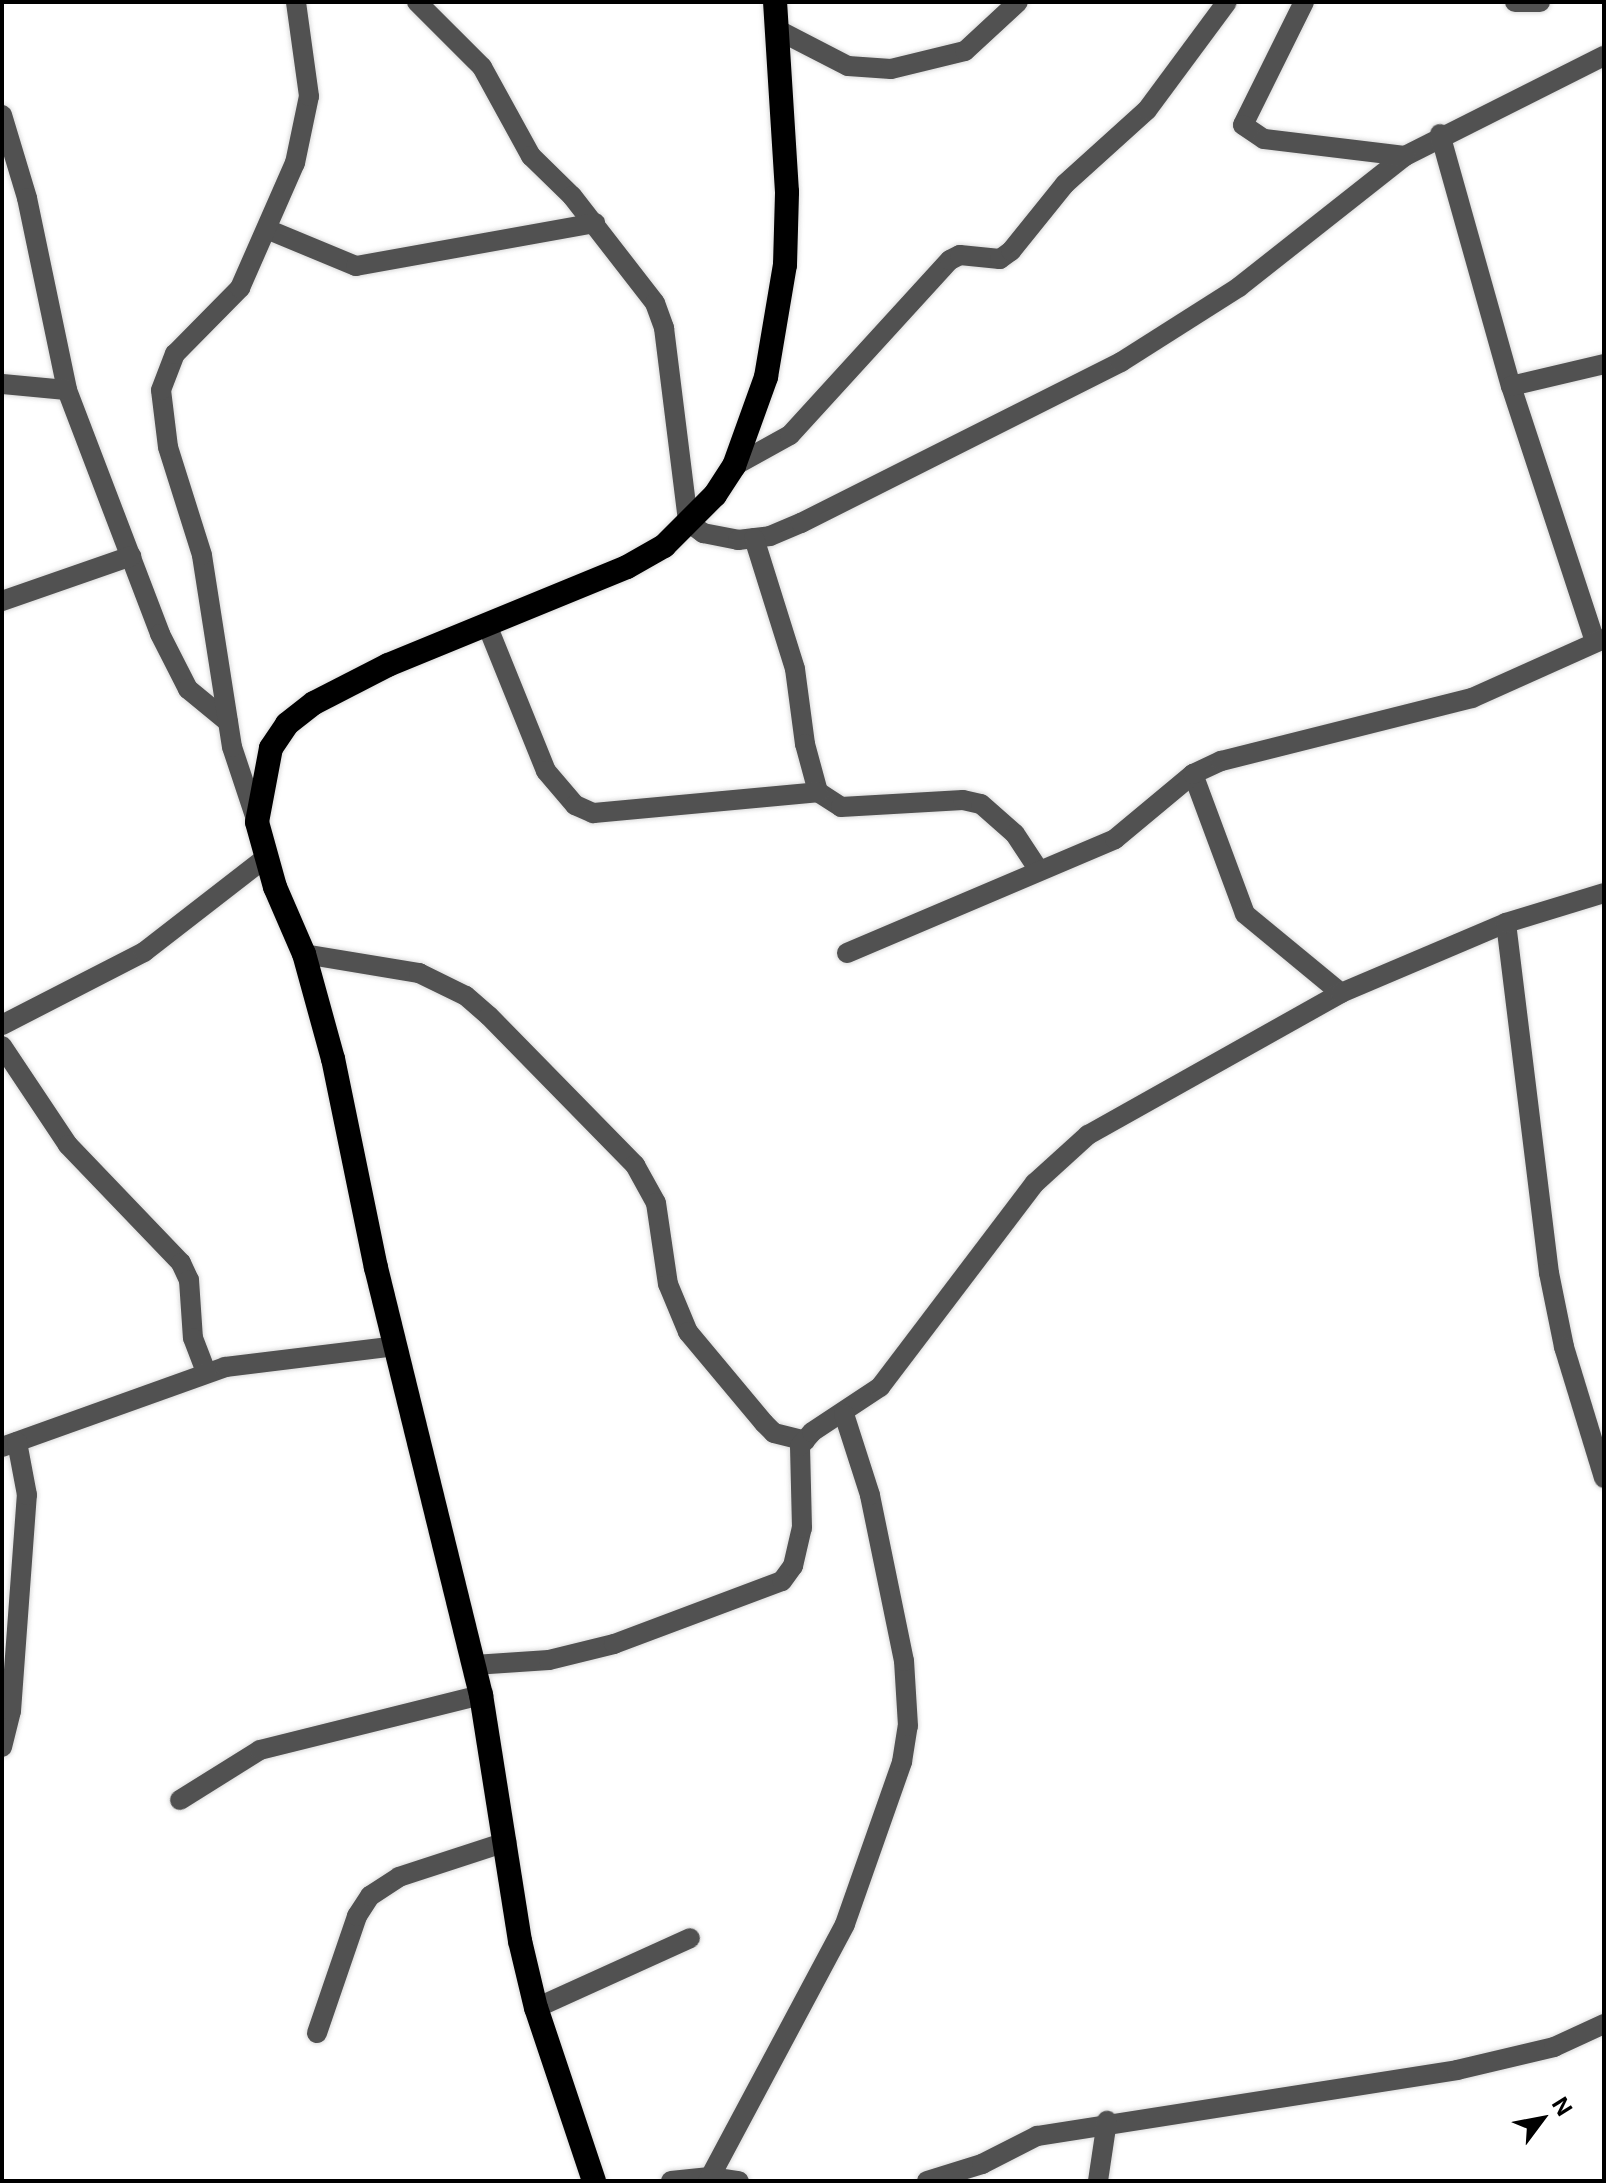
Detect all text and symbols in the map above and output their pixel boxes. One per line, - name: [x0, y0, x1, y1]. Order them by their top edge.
- north arrow: [1502, 2079, 1582, 2159]
- text: N: [1547, 2092, 1578, 2120]

